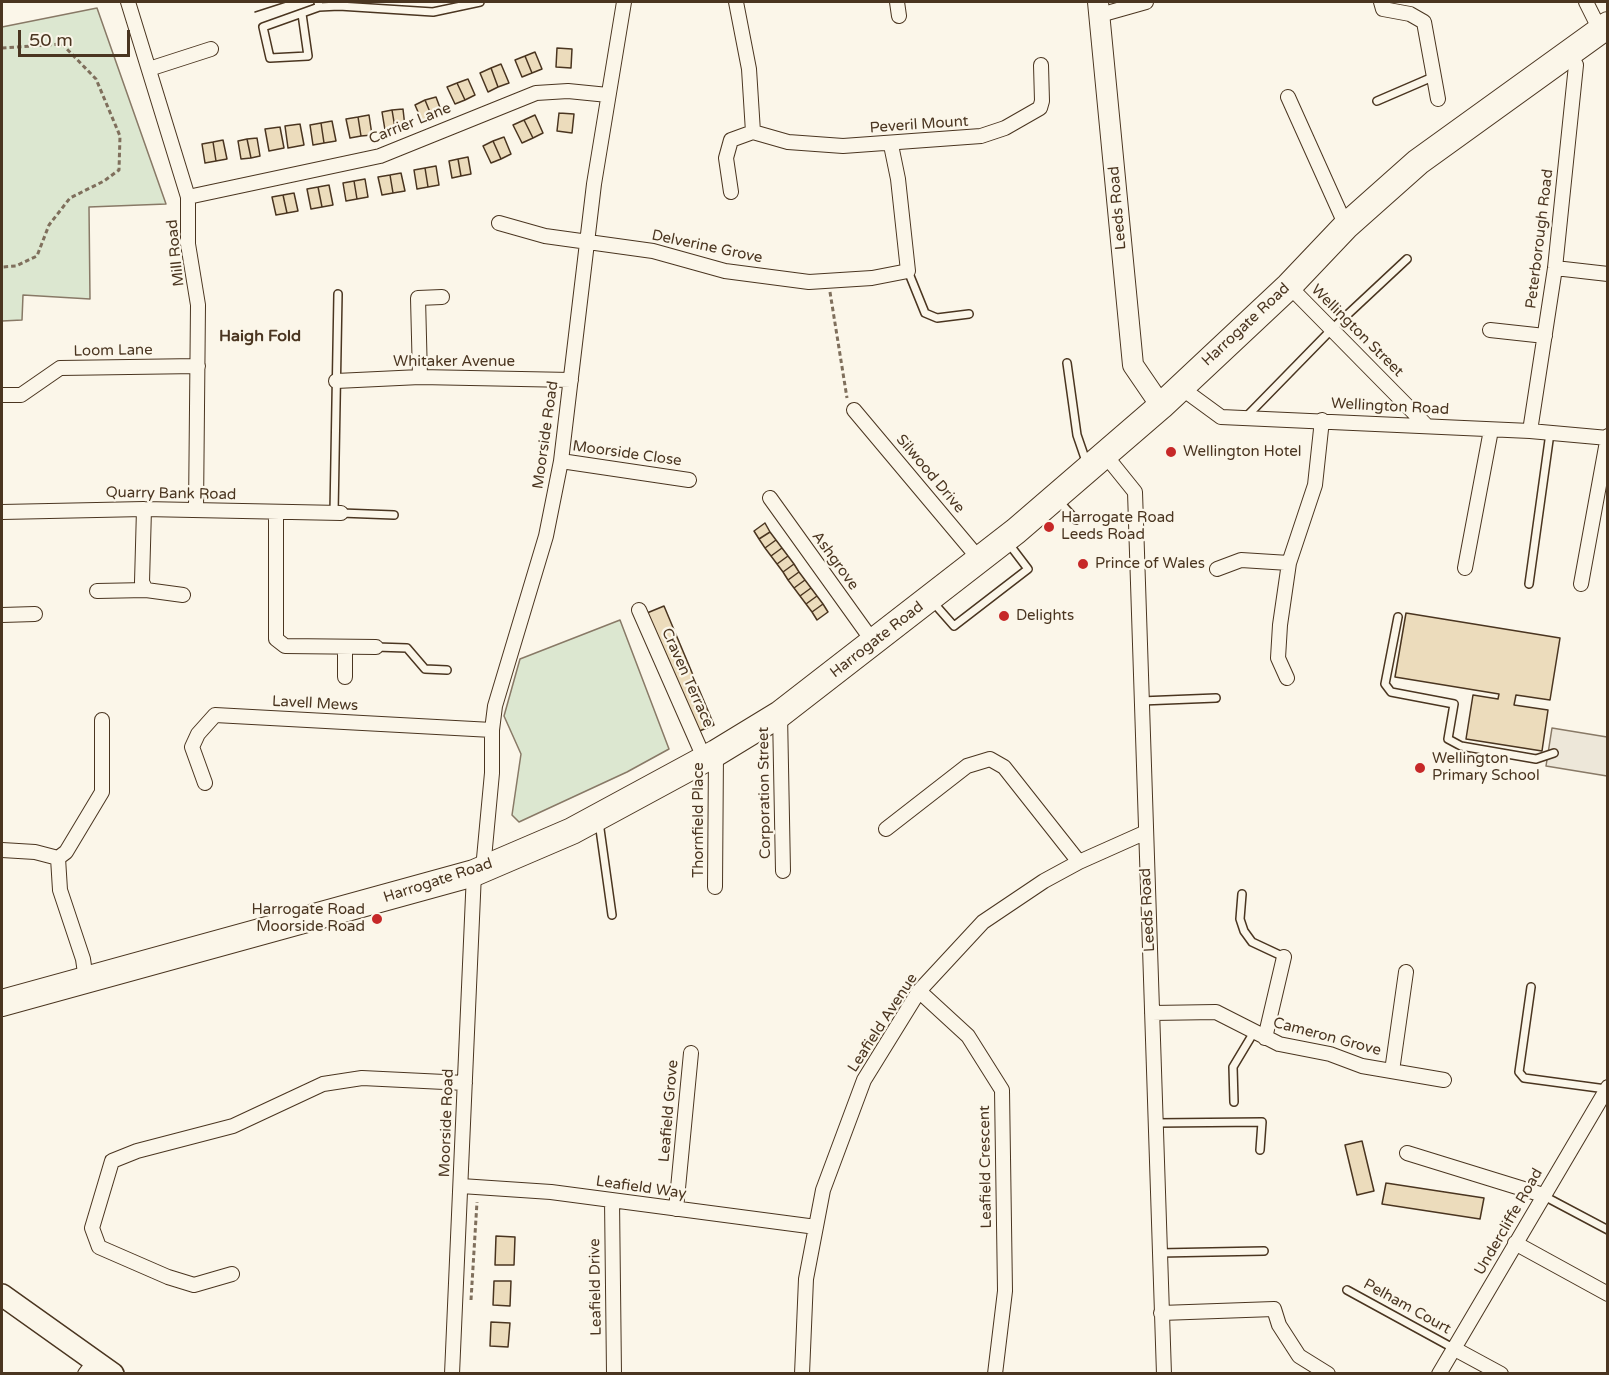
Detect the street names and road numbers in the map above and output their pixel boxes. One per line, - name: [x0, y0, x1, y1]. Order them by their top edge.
- street label: Carrier Lane: [366, 99, 454, 149]
- street label: Peveril Mount: [869, 113, 969, 137]
- street label: Leeds Road: [1105, 165, 1131, 251]
- street label: Peterborough Road: [1522, 168, 1558, 310]
- street label: Mill Road: [164, 219, 188, 287]
- street label: Delverine Grove: [650, 226, 764, 268]
- street label: Harrogate Road: [1198, 280, 1294, 370]
- street label: Wellington Street: [1307, 281, 1407, 381]
- street label: Loom Lane: [73, 341, 153, 361]
- street label: Whitaker Avenue: [393, 353, 515, 371]
- street label: Moorside Road: [530, 380, 562, 490]
- street label: Wellington Road: [1330, 395, 1450, 419]
- street label: Silwood Drive: [892, 431, 968, 517]
- street label: Moorside Close: [571, 437, 683, 471]
- street label: Quarry Bank Road: [105, 484, 237, 504]
- street label: Ashgrove: [808, 528, 862, 594]
- street label: Harrogate Road: [827, 598, 927, 682]
- street label: Craven Terrace: [657, 626, 717, 730]
- street label: Lavell Mews: [271, 693, 359, 715]
- street label: Corporation Street: [755, 727, 775, 859]
- street label: Thornfield Place: [690, 762, 708, 878]
- street label: Harrogate Road: [381, 855, 495, 907]
- street label: Leeds Road: [1137, 868, 1159, 952]
- street label: Leafield Avenue: [844, 970, 922, 1076]
- street label: Cameron Grove: [1271, 1014, 1383, 1060]
- street label: Leafield Grove: [656, 1059, 682, 1163]
- street label: Moorside Road: [436, 1068, 458, 1178]
- street label: Leafield Crescent: [976, 1105, 996, 1229]
- street label: Undercliffe Road: [1471, 1165, 1547, 1279]
- street label: Leafield Way: [594, 1173, 688, 1203]
- street label: Leafield Drive: [586, 1238, 606, 1336]
- street label: Pelham Court: [1360, 1276, 1454, 1338]

